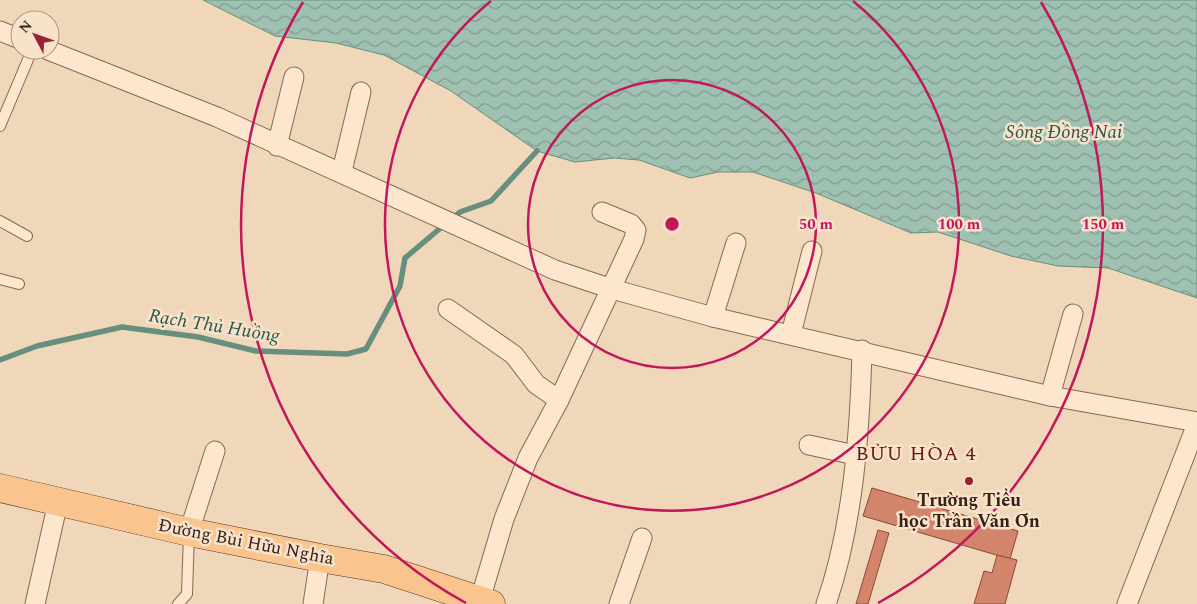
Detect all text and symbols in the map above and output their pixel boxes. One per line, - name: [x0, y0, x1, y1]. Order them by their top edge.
- north arrow: [10, 10, 60, 60]
- text: N: [14, 16, 37, 38]
- water label: Sông Đồng Nai: [1006, 118, 1122, 147]
- text: 50 m: [799, 213, 834, 236]
- text: 100 m: [938, 213, 981, 236]
- text: 150 m: [1082, 213, 1125, 236]
- centre of rings: [663, 215, 681, 233]
- water label: Rạch Thủ Huồng: [147, 301, 282, 351]
- district label: BỬU HÒA 4: [856, 439, 976, 469]
- marker: Trường Tiểu học Trần Văn Ơn: [963, 475, 975, 487]
- place label: Trường Tiểu học Trần Văn Ơn: [898, 487, 1040, 535]
- street label: Đường Bùi Hữu Nghĩa: [156, 512, 336, 572]

